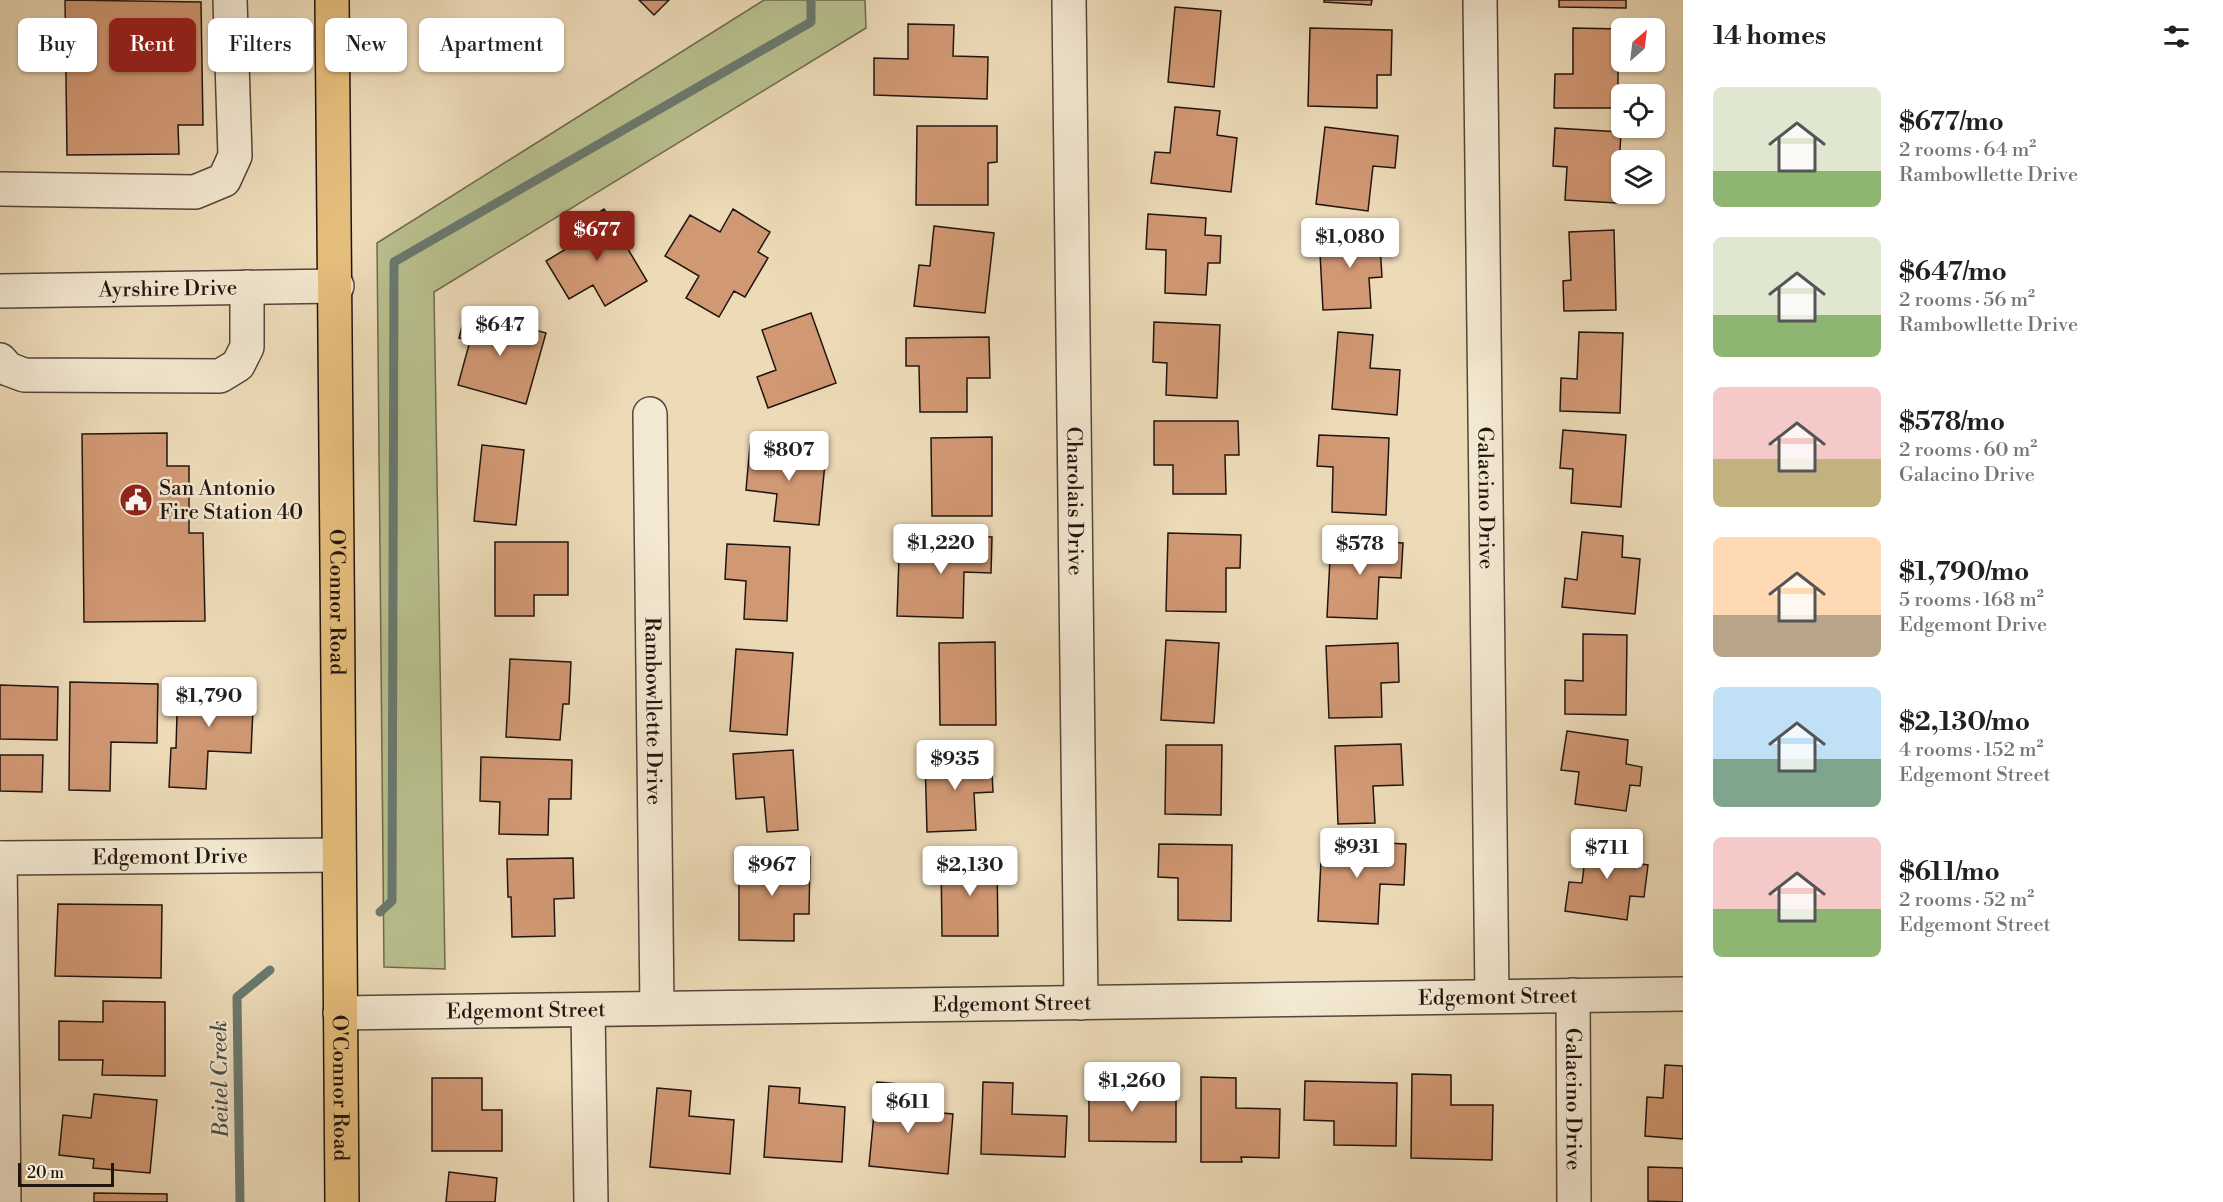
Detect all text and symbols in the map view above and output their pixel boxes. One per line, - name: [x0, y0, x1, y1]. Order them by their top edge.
- chip: Buy: [18, 18, 97, 72]
- chip: Rent: [109, 18, 196, 72]
- chip: Filters: [208, 18, 313, 72]
- chip: New: [325, 18, 407, 72]
- chip: Apartment: [419, 18, 564, 72]
- north arrow: [1611, 18, 1665, 72]
- map controls: [1611, 18, 1665, 204]
- text: 14 homes: [1713, 20, 1826, 52]
- icon: filters: [2160, 20, 2193, 53]
- button: locate: [1611, 84, 1665, 138]
- text: $677/mo: [1899, 106, 2004, 138]
- icon: home: [1761, 111, 1833, 183]
- text: 2 rooms · 64 m²: [1899, 138, 2036, 163]
- button: layers: [1611, 150, 1665, 204]
- text: Rambowllette Drive: [1899, 163, 2078, 188]
- pin: $677: [561, 211, 633, 262]
- text: $677: [574, 218, 620, 243]
- pin: $1,080: [1301, 218, 1399, 269]
- text: $1,080: [1315, 225, 1385, 250]
- text: $647/mo: [1899, 256, 2007, 288]
- icon: home: [1761, 261, 1833, 333]
- street label: Ayrshire Drive: [98, 275, 237, 304]
- text: 2 rooms · 56 m²: [1899, 288, 2035, 313]
- pin: $647: [464, 306, 536, 357]
- text: $647: [475, 313, 525, 338]
- text: Rambowllette Drive: [1899, 313, 2078, 338]
- text: $578/mo: [1899, 406, 2005, 438]
- icon: home: [1761, 411, 1833, 483]
- street label: Charolais Drive: [1060, 426, 1088, 576]
- street label: Galacino Drive: [1471, 426, 1499, 569]
- pin: $807: [753, 431, 825, 482]
- text: $807: [764, 438, 814, 463]
- text: 2 rooms · 60 m²: [1899, 438, 2037, 463]
- text: Galacino Drive: [1899, 463, 2035, 488]
- place label: San Antonio Fire Station 40: [159, 476, 303, 526]
- public building icon: San Antonio Fire Station 40: [118, 482, 154, 518]
- pin: $1,220: [892, 524, 990, 575]
- pin: $578: [1324, 525, 1396, 576]
- street label: O'Connor Road: [323, 529, 350, 675]
- text: $1,220: [907, 531, 975, 556]
- text: $578: [1336, 532, 1384, 557]
- text: $1,790/mo: [1899, 556, 2029, 588]
- icon: home: [1761, 561, 1833, 633]
- text: 5 rooms · 168 m²: [1899, 588, 2044, 613]
- text: Edgemont Drive: [1899, 613, 2047, 638]
- street label: Rambowllette Drive: [638, 617, 667, 805]
- pin: $1,790: [160, 677, 258, 728]
- text: $1,790: [176, 684, 242, 709]
- text: $2,130/mo: [1899, 706, 2030, 738]
- icon: home: [1761, 711, 1833, 783]
- text: 4 rooms · 152 m²: [1899, 738, 2043, 763]
- pin: $935: [919, 740, 991, 791]
- text: $935: [931, 747, 979, 772]
- text: Edgemont Street: [1899, 763, 2051, 788]
- pin: $931: [1321, 828, 1393, 879]
- pin: $711: [1571, 829, 1643, 880]
- text: $931: [1334, 835, 1380, 860]
- text: $711: [1585, 836, 1629, 861]
- street label: Edgemont Drive: [92, 844, 248, 871]
- pin: $967: [736, 846, 808, 897]
- pin: $2,130: [921, 846, 1019, 897]
- text: $967: [748, 853, 796, 878]
- text: $2,130: [937, 853, 1003, 878]
- text: $611/mo: [1899, 856, 2000, 888]
- icon: home: [1761, 861, 1833, 933]
- text: 2 rooms · 52 m²: [1899, 888, 2034, 913]
- text: Edgemont Street: [1899, 913, 2051, 938]
- street label: Edgemont Street: [1418, 983, 1578, 1012]
- street label: Edgemont Street: [932, 990, 1092, 1019]
- street label: Edgemont Street: [446, 997, 606, 1025]
- street label: O'Connor Road: [326, 1015, 353, 1161]
- water label: Beitel Creek: [206, 1020, 235, 1139]
- street label: Galacino Drive: [1559, 1028, 1586, 1170]
- pin: $1,260: [1083, 1062, 1181, 1113]
- text: $1,260: [1098, 1069, 1166, 1094]
- pin: $611: [872, 1083, 944, 1134]
- text: $611: [886, 1090, 930, 1115]
- scale bar: [18, 1160, 114, 1188]
- text: 20 m: [27, 1163, 64, 1183]

